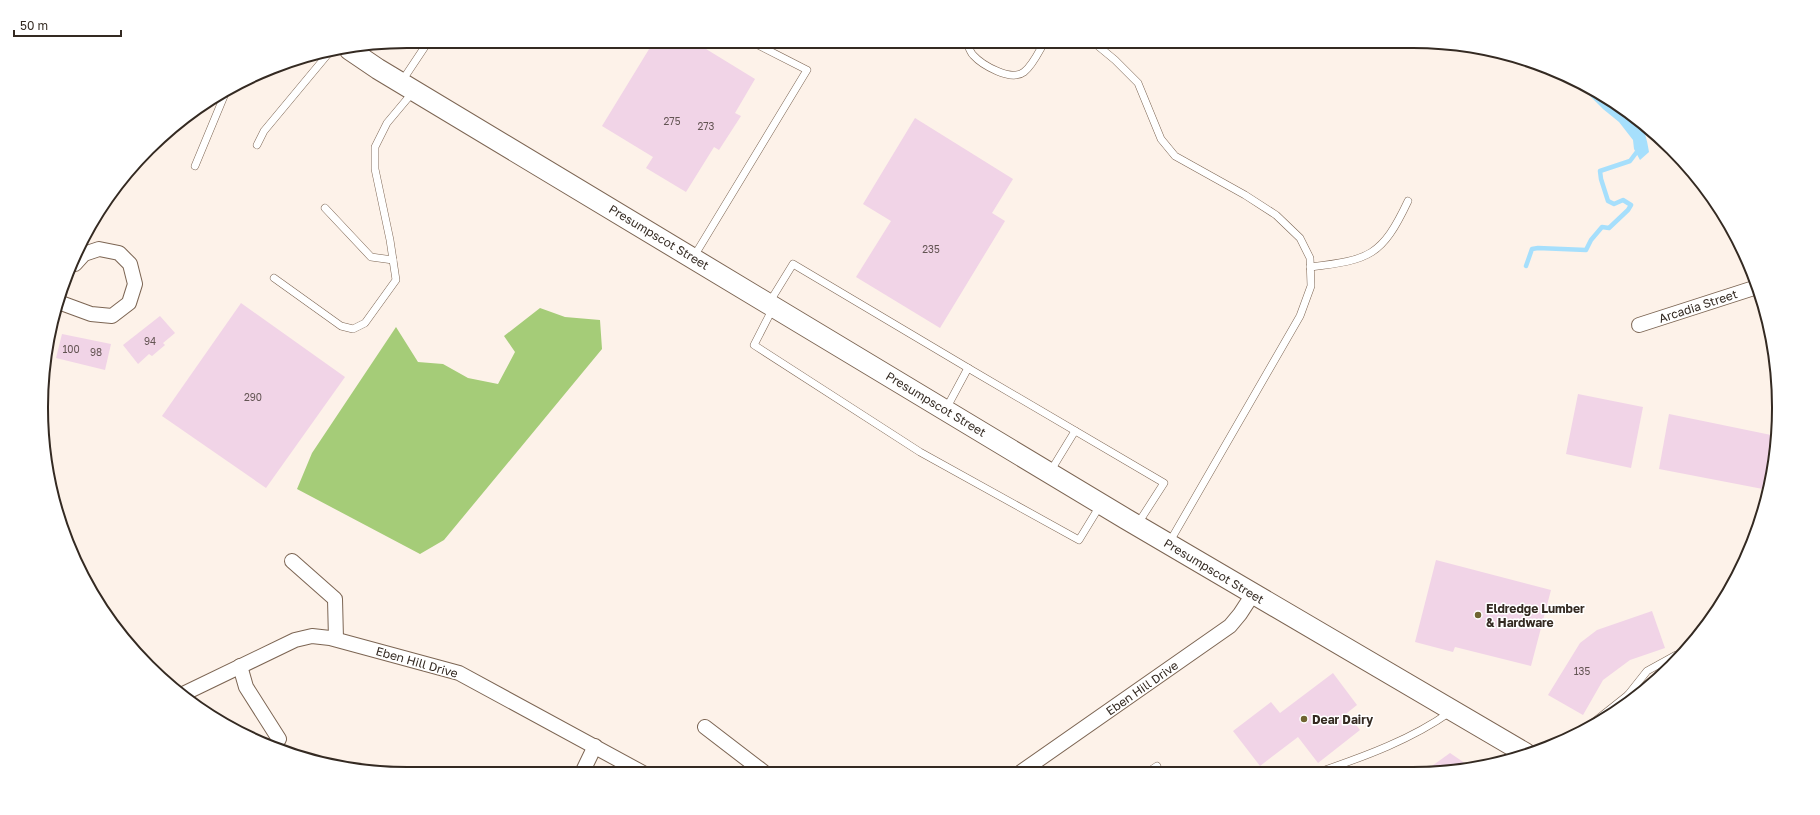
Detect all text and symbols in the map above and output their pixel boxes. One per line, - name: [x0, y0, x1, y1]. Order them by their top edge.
- scale bar: [14, 12, 121, 38]
- text: 50 m: [20, 18, 48, 33]
- house number: 275: [664, 115, 681, 127]
- house number: 273: [698, 120, 715, 132]
- street label: Presumpscot Street: [606, 201, 712, 273]
- house number: 235: [922, 243, 940, 255]
- street label: Arcadia Street: [1657, 286, 1739, 326]
- house number: 94: [144, 335, 156, 347]
- house number: 100: [62, 343, 80, 355]
- house number: 98: [90, 346, 102, 358]
- street label: Presumpscot Street: [883, 368, 989, 440]
- house number: 290: [244, 391, 262, 403]
- street label: Presumpscot Street: [1161, 535, 1267, 607]
- place label: Eldredge Lumber & Hardware: [1486, 601, 1585, 630]
- marker: Eldredge Lumber & Hardware: [1473, 610, 1483, 620]
- street label: Eben Hill Drive: [374, 643, 460, 681]
- street label: Eben Hill Drive: [1103, 658, 1181, 718]
- house number: 135: [1574, 665, 1590, 677]
- place label: Dear Dairy: [1312, 712, 1374, 727]
- marker: Dear Dairy: [1299, 714, 1309, 724]

